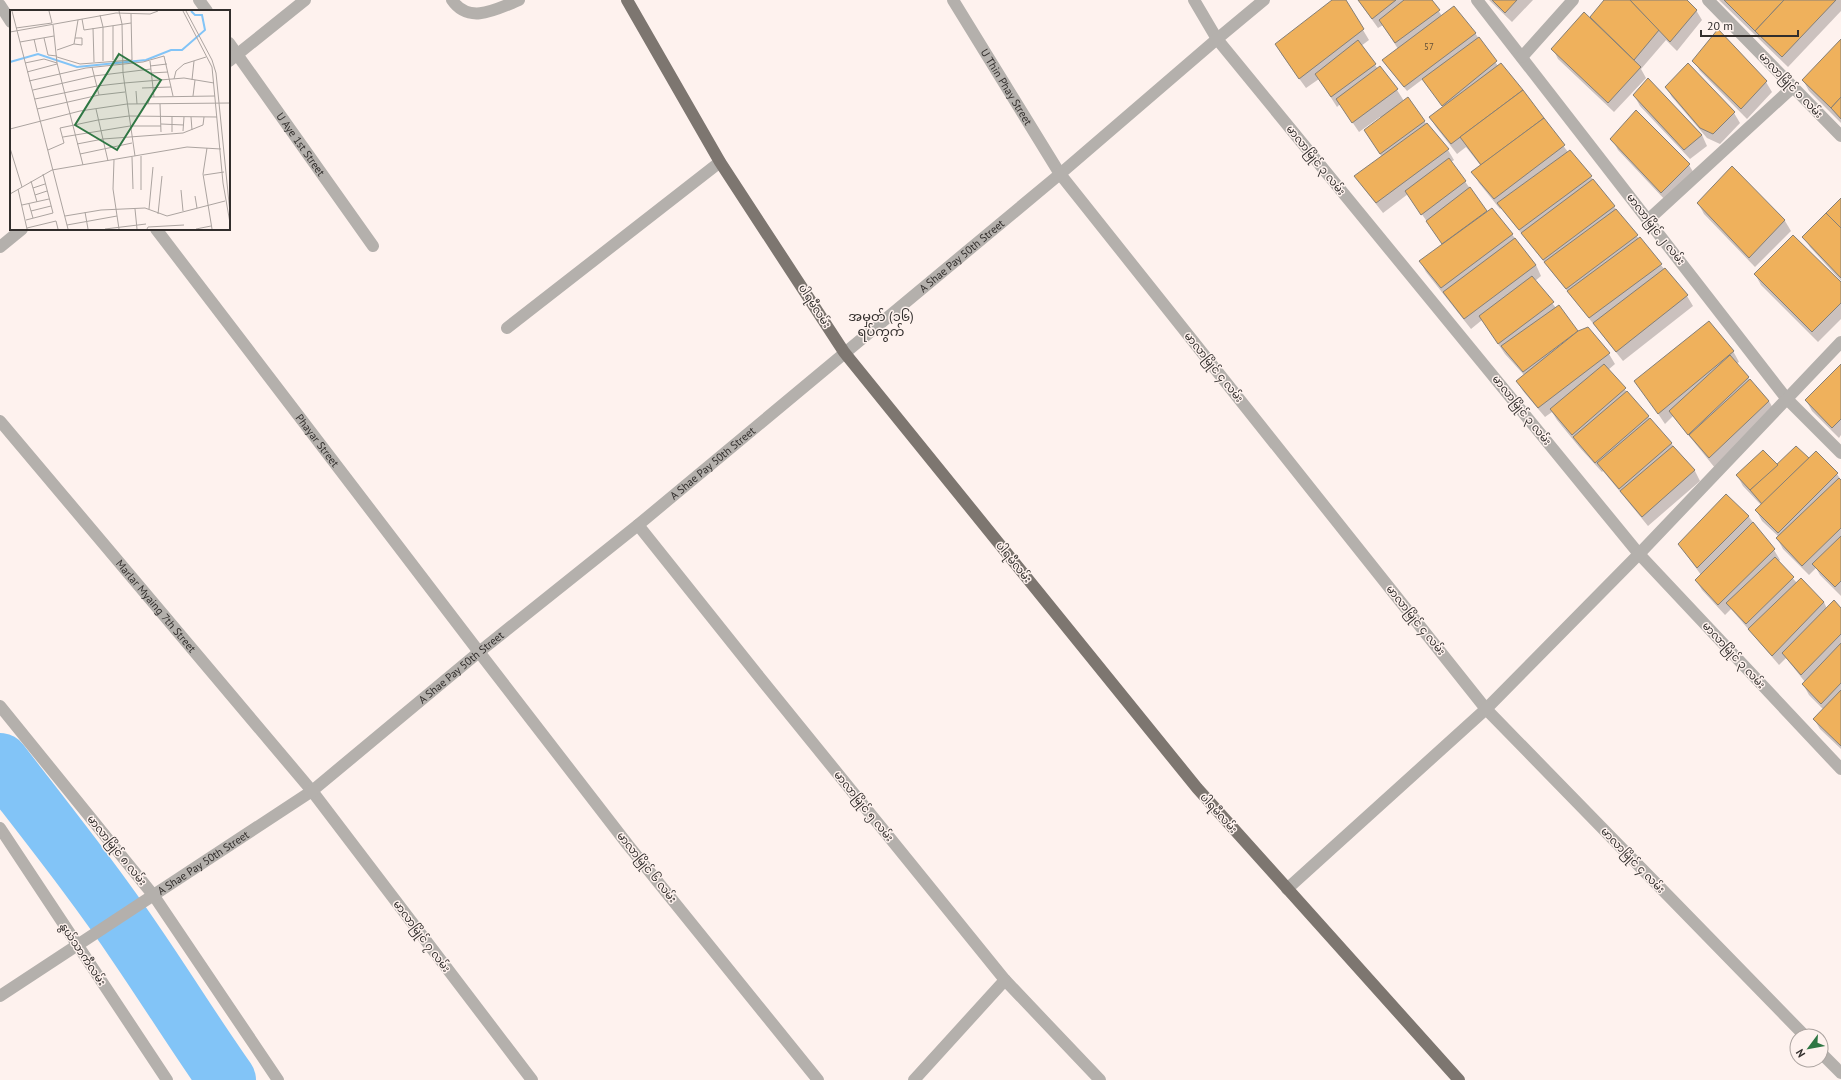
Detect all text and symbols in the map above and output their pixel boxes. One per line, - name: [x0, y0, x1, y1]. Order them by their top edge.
- inset map: [10, 10, 230, 230]
- scale bar: [1701, 12, 1798, 38]
- text: 20 m: [1707, 18, 1733, 33]
- house number: 57: [1424, 41, 1434, 52]
- street label: U Thin Phay Street: [978, 46, 1035, 128]
- street label: မာလာမြိုင် ၁ လမ်း: [1755, 49, 1826, 122]
- street label: U Aye 1st Street: [273, 110, 328, 179]
- street label: မာလာမြိုင် ၃ လမ်း: [1282, 122, 1349, 199]
- street label: မာလာမြိုင် ၂ လမ်း: [1622, 191, 1688, 269]
- street label: A Shae Pay 50th Street: [916, 216, 1007, 295]
- street label: ပါရမီလမ်း: [794, 282, 834, 332]
- district label: အမှတ် (၁၆) ရပ်ကွက်: [848, 308, 914, 342]
- street label: မာလာမြိုင် ၄ လမ်း: [1180, 329, 1247, 406]
- street label: မာလာမြိုင် ၃ လမ်း: [1488, 372, 1555, 449]
- street label: Phayar Street: [293, 411, 342, 470]
- street label: A Shae Pay 50th Street: [667, 423, 758, 502]
- street label: ပါရမီလမ်း: [992, 539, 1035, 587]
- street label: Marlar Myaing 7th Street: [113, 557, 199, 655]
- street label: မာလာမြိုင် ၄ လမ်း: [1382, 582, 1449, 659]
- street label: မာလာမြိုင် ၃ လမ်း: [1698, 619, 1769, 693]
- street label: A Shae Pay 50th Street: [415, 628, 507, 707]
- street label: မာလာမြိုင် ၅ လမ်း: [830, 768, 897, 846]
- street label: ပါရမီလမ်း: [1196, 790, 1241, 837]
- street label: မာလာမြိုင် ၈ လမ်း: [83, 812, 150, 889]
- street label: မာလာမြိုင် ၄ လမ်း: [1597, 824, 1668, 897]
- street label: A Shae Pay 50th Street: [155, 827, 252, 898]
- street label: မာလာမြိုင် ၆ လမ်း: [613, 829, 680, 907]
- street label: မာလာမြိုင် ၇ လမ်း: [389, 897, 454, 976]
- street label: နွယ်သာကီလမ်း: [55, 920, 109, 989]
- north arrow: [1789, 1028, 1829, 1068]
- text: N: [1793, 1047, 1808, 1060]

